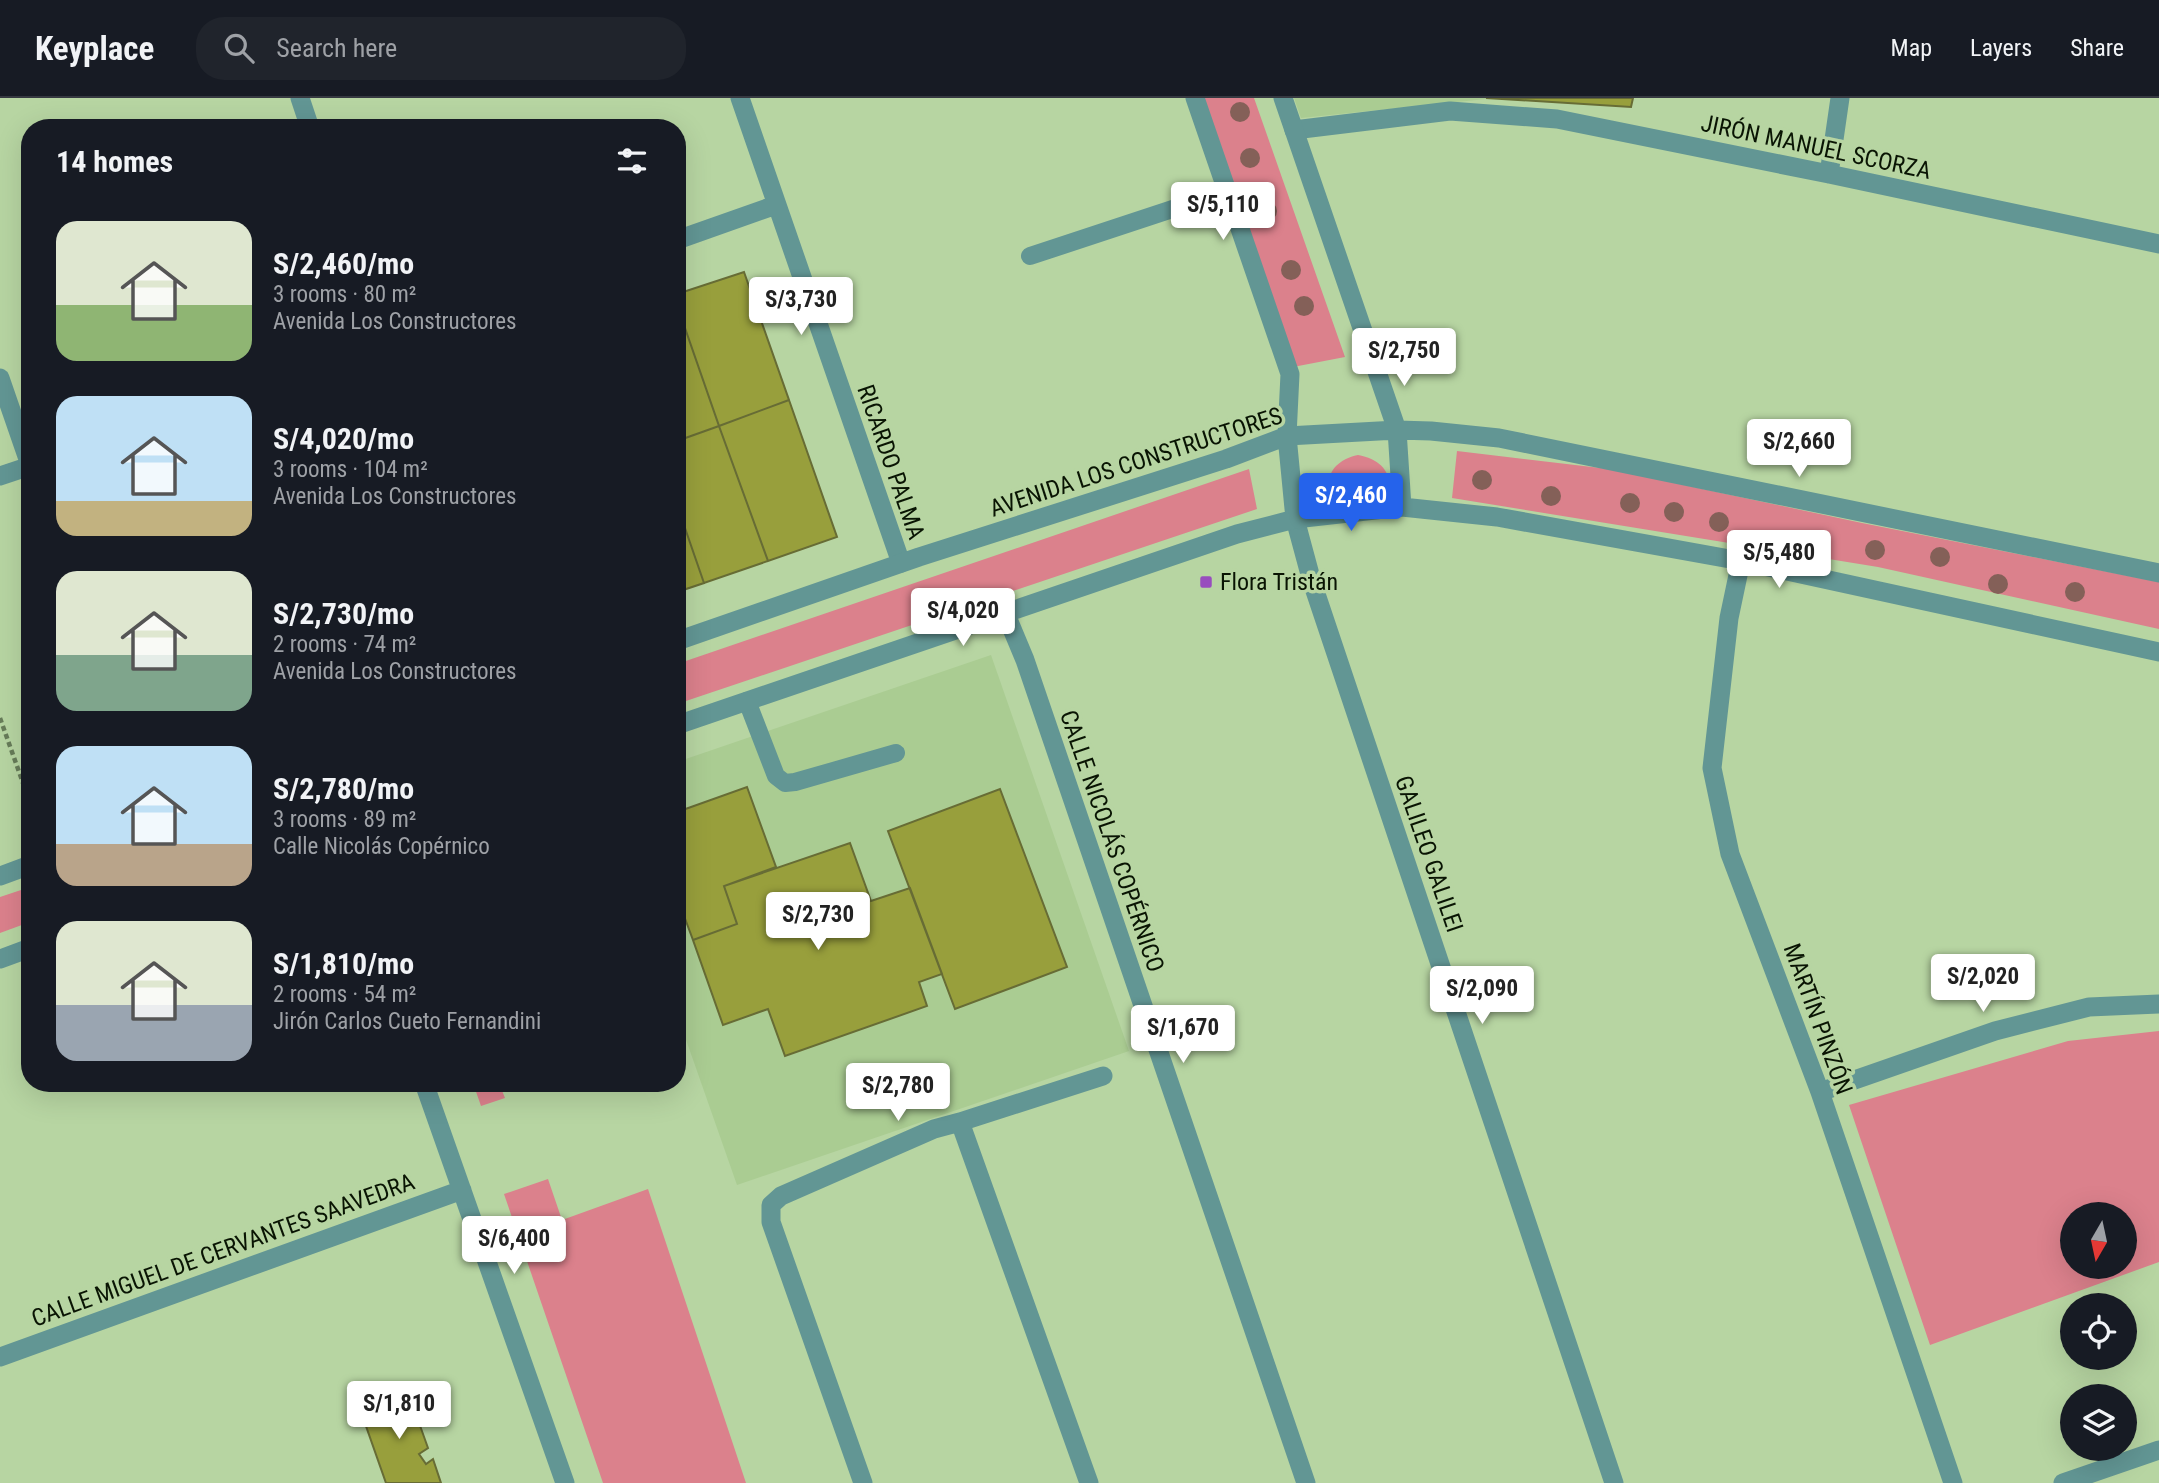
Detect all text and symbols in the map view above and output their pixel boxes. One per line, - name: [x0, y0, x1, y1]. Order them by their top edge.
- search box: [196, 17, 686, 80]
- text: Keyplace: [35, 29, 154, 68]
- icon: search: [220, 29, 258, 67]
- text: Search here: [276, 33, 397, 63]
- text: Map: [1891, 34, 1932, 62]
- text: Layers: [1970, 34, 2032, 62]
- text: Share: [2070, 34, 2124, 62]
- street label: JIRÓN MANUEL SCORZA: [1699, 109, 1934, 185]
- icon: filters: [613, 142, 651, 180]
- text: 14 homes: [56, 144, 173, 179]
- pin: S/5,110: [1158, 183, 1288, 242]
- text: S/5,110: [1187, 191, 1259, 218]
- text: S/2,460/mo: [273, 246, 414, 281]
- icon: home: [112, 249, 196, 333]
- pin: S/3,730: [736, 278, 866, 337]
- text: 3 rooms · 80 m²: [273, 281, 416, 308]
- text: S/3,730: [765, 286, 837, 313]
- text: Avenida Los Constructores: [273, 308, 517, 335]
- pin: S/2,750: [1339, 328, 1469, 388]
- text: S/2,750: [1368, 337, 1440, 364]
- street label: RICARDO PALMA: [851, 381, 931, 543]
- street label: AVENIDA LOS CONSTRUCTORES: [986, 401, 1286, 523]
- pin: S/2,660: [1734, 420, 1864, 479]
- text: S/4,020/mo: [273, 421, 414, 456]
- icon: home: [112, 424, 196, 508]
- text: S/2,660: [1763, 428, 1835, 455]
- text: 3 rooms · 104 m²: [273, 456, 428, 483]
- pin: S/2,460: [1286, 474, 1416, 533]
- text: S/2,460: [1315, 482, 1387, 509]
- text: Avenida Los Constructores: [273, 483, 517, 510]
- pin: S/5,480: [1714, 531, 1844, 590]
- text: S/5,480: [1743, 539, 1815, 566]
- place label: Flora Tristán: [1220, 568, 1338, 596]
- marker: Flora Tristán: [1198, 574, 1214, 590]
- pin: S/4,020: [898, 588, 1028, 648]
- text: S/2,730/mo: [273, 596, 414, 631]
- text: S/4,020: [927, 597, 999, 624]
- icon: home: [112, 599, 196, 683]
- text: 2 rooms · 74 m²: [273, 631, 416, 658]
- text: Avenida Los Constructores: [273, 658, 517, 685]
- street label: CALLE NICOLÁS COPÉRNICO: [1054, 706, 1170, 976]
- text: S/2,780/mo: [273, 771, 414, 806]
- street label: GALILEO GALILEI: [1389, 772, 1469, 936]
- icon: home: [112, 774, 196, 858]
- text: 3 rooms · 89 m²: [273, 806, 416, 833]
- text: Calle Nicolás Copérnico: [273, 833, 490, 860]
- pin: S/2,730: [753, 892, 883, 952]
- text: S/2,730: [782, 901, 854, 928]
- street label: MARTÍN PINZÓN: [1778, 940, 1858, 1098]
- text: S/1,810/mo: [273, 946, 414, 981]
- icon: home: [112, 949, 196, 1033]
- pin: S/2,020: [1918, 954, 2048, 1014]
- text: S/2,020: [1947, 963, 2019, 990]
- pin: S/2,090: [1417, 967, 1547, 1026]
- text: S/2,090: [1446, 975, 1518, 1002]
- text: 2 rooms · 54 m²: [273, 981, 416, 1008]
- pin: S/1,670: [1118, 1006, 1248, 1065]
- text: Jirón Carlos Cueto Fernandini: [273, 1008, 541, 1035]
- text: S/1,670: [1147, 1014, 1219, 1041]
- pin: S/2,780: [833, 1063, 963, 1123]
- text: S/2,780: [862, 1072, 934, 1099]
- street label: CALLE MIGUEL DE CERVANTES SAAVEDRA: [28, 1167, 419, 1333]
- north arrow: [2060, 1202, 2137, 1279]
- map controls: [2060, 1202, 2137, 1461]
- pin: S/6,400: [449, 1216, 579, 1276]
- text: S/6,400: [478, 1225, 550, 1252]
- button: locate: [2060, 1293, 2137, 1370]
- pin: S/1,810: [334, 1382, 464, 1441]
- button: layers: [2060, 1384, 2137, 1461]
- text: S/1,810: [363, 1390, 435, 1417]

